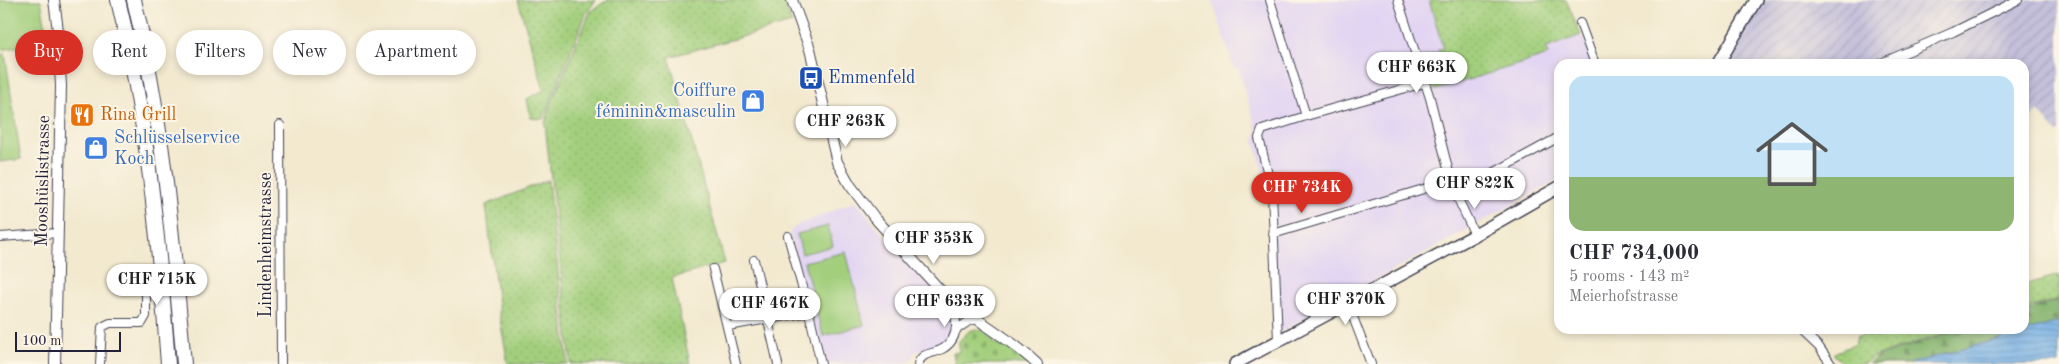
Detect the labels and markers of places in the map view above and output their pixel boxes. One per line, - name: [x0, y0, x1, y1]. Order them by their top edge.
- pin: CHF 663K: [1365, 52, 1469, 94]
- bus stop icon: Emmenfeld: [798, 65, 824, 91]
- place label: Emmenfeld: [828, 69, 915, 87]
- place label: Coiffure féminin&masculin: [596, 82, 736, 121]
- shop icon: Coiffure féminin&masculin: [740, 88, 766, 114]
- restaurant icon: Rina Grill: [69, 102, 95, 128]
- place label: Rina Grill: [100, 106, 176, 124]
- pin: CHF 263K: [794, 106, 898, 148]
- place label: Schlüsselservice Koch: [114, 129, 240, 168]
- shop icon: Schlüsselservice Koch: [83, 135, 109, 161]
- pin: CHF 822K: [1423, 168, 1527, 210]
- pin: CHF 734K: [1250, 172, 1354, 214]
- pin: CHF 353K: [882, 222, 986, 265]
- pin: CHF 715K: [105, 264, 209, 306]
- pin: CHF 370K: [1294, 284, 1398, 326]
- pin: CHF 633K: [893, 286, 997, 328]
- pin: CHF 467K: [718, 288, 822, 330]

